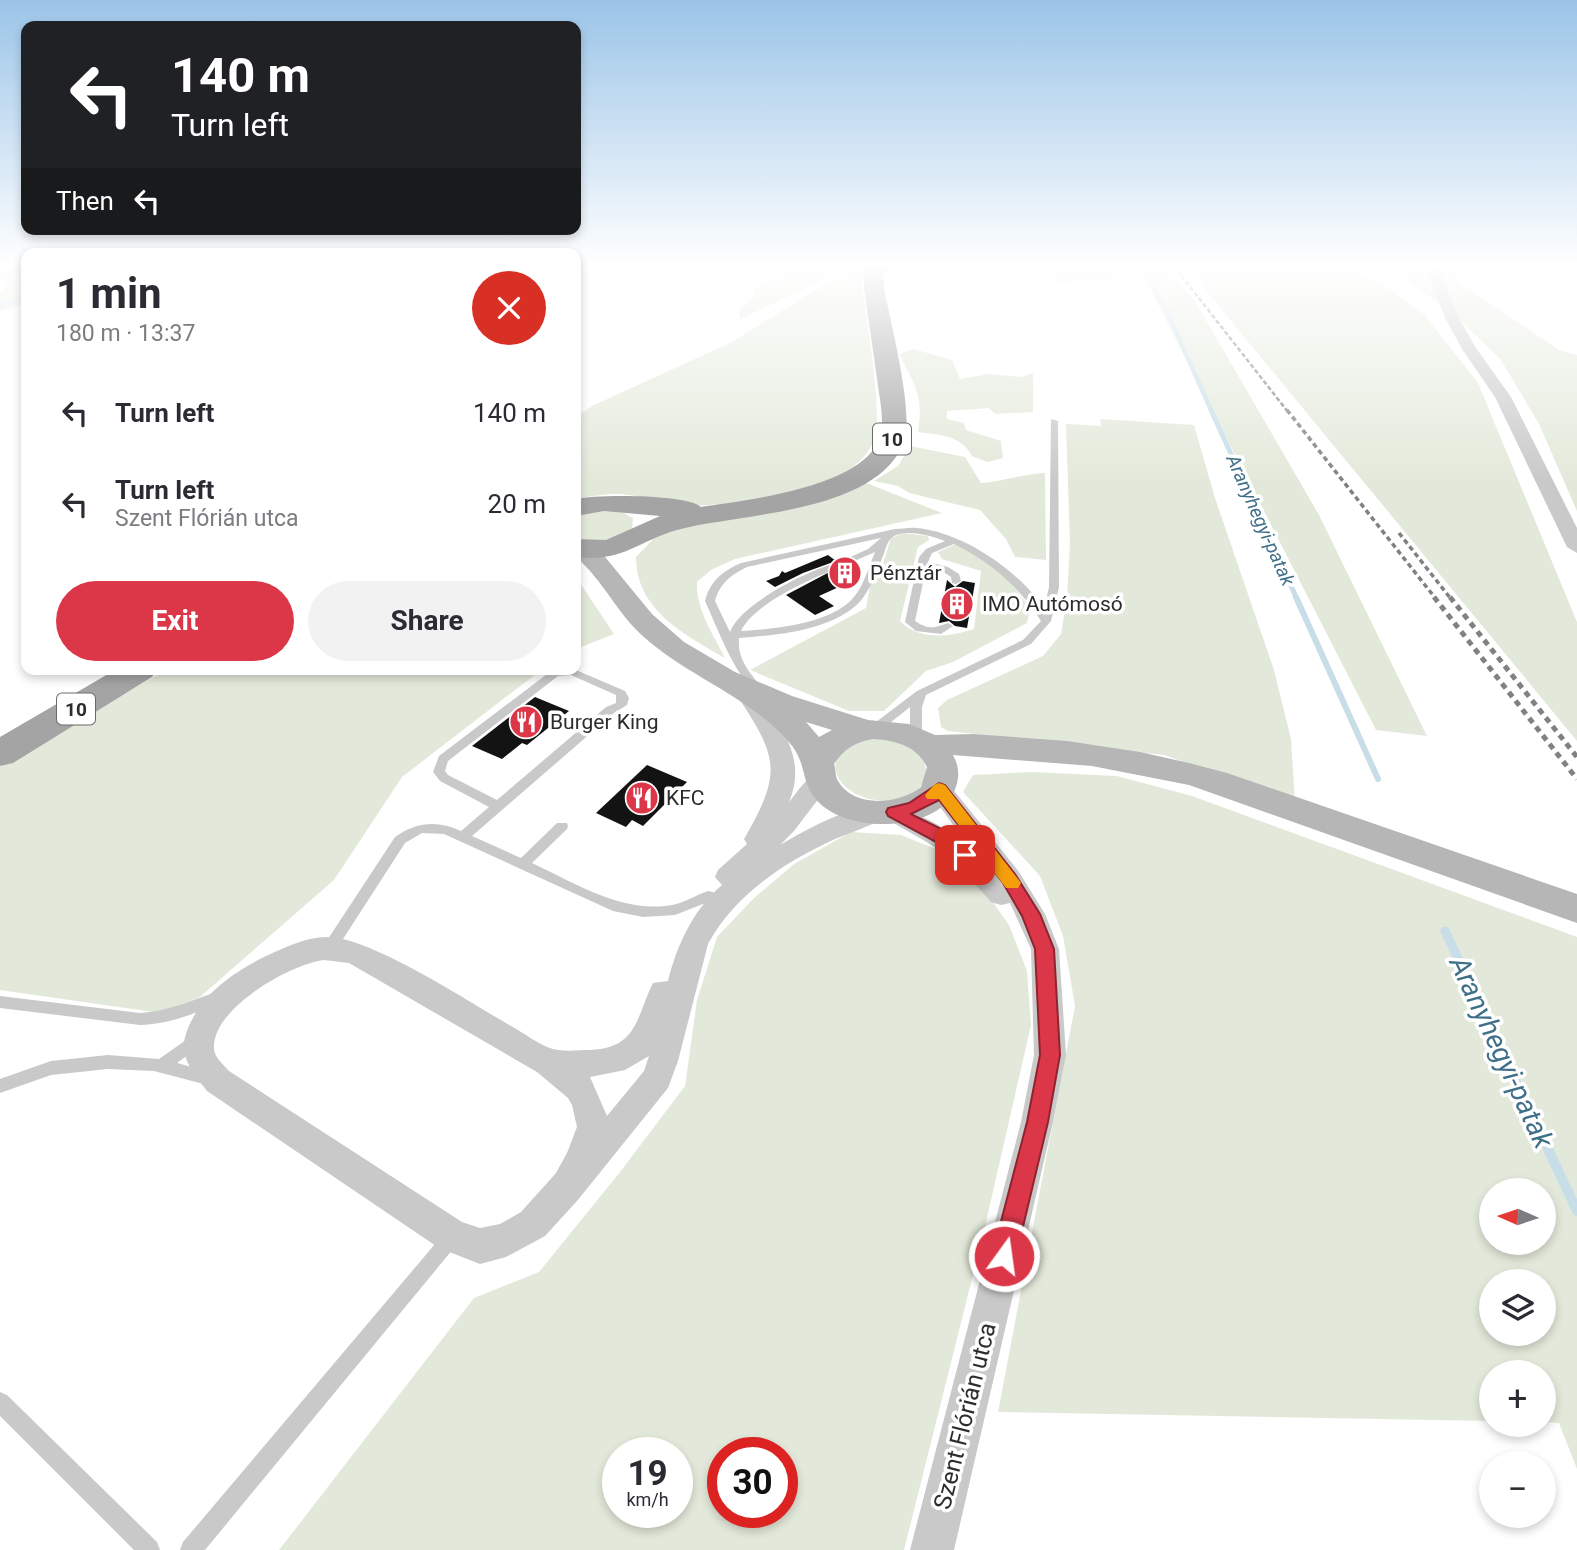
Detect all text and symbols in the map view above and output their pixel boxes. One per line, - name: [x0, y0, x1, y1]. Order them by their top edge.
- text: 140 m: [171, 47, 310, 104]
- icon: left: [56, 49, 147, 140]
- text: Turn left: [171, 106, 289, 144]
- icon: left: [128, 182, 166, 220]
- text: Then: [56, 186, 114, 216]
- text: 1 min: [56, 269, 162, 318]
- button: close: [472, 271, 546, 345]
- text: 180 m · 13:37: [56, 320, 195, 347]
- icon: left: [56, 394, 94, 432]
- text: Turn left: [115, 398, 214, 428]
- text: 140 m: [473, 398, 546, 428]
- road number: 10: [873, 424, 911, 454]
- water label: Aranyhegyi-patak: [1221, 450, 1300, 590]
- text: Turn left: [115, 475, 214, 505]
- icon: left: [56, 485, 94, 523]
- text: 20 m: [488, 489, 546, 519]
- text: Szent Flórián utca: [115, 505, 299, 532]
- building icon: Pénztár: [826, 554, 864, 592]
- place label: Pénztár: [870, 561, 942, 585]
- button: Exit: [56, 581, 294, 661]
- button: Share: [308, 581, 546, 661]
- building icon: IMO Autómosó: [938, 585, 976, 623]
- place label: IMO Autómosó: [982, 592, 1123, 616]
- road number: 10: [57, 694, 95, 724]
- restaurant icon: Burger King: [507, 703, 545, 741]
- place label: Burger King: [550, 710, 659, 734]
- restaurant icon: KFC: [623, 779, 661, 817]
- place label: KFC: [666, 786, 704, 810]
- pin: [935, 825, 995, 885]
- icon: arrive: [946, 836, 984, 874]
- water label: Aranyhegyi-patak: [1442, 949, 1561, 1155]
- north arrow: [1479, 1178, 1556, 1255]
- map controls: [1479, 1178, 1556, 1528]
- position arrow: [967, 1219, 1041, 1293]
- button: layers: [1479, 1269, 1556, 1346]
- street label: Szent Flórián utca: [928, 1320, 1002, 1512]
- button: +: [1479, 1360, 1556, 1437]
- speed limit sign: 30: [707, 1437, 798, 1528]
- button: −: [1479, 1451, 1556, 1528]
- text: 19: [627, 1453, 668, 1494]
- text: km/h: [626, 1489, 669, 1510]

